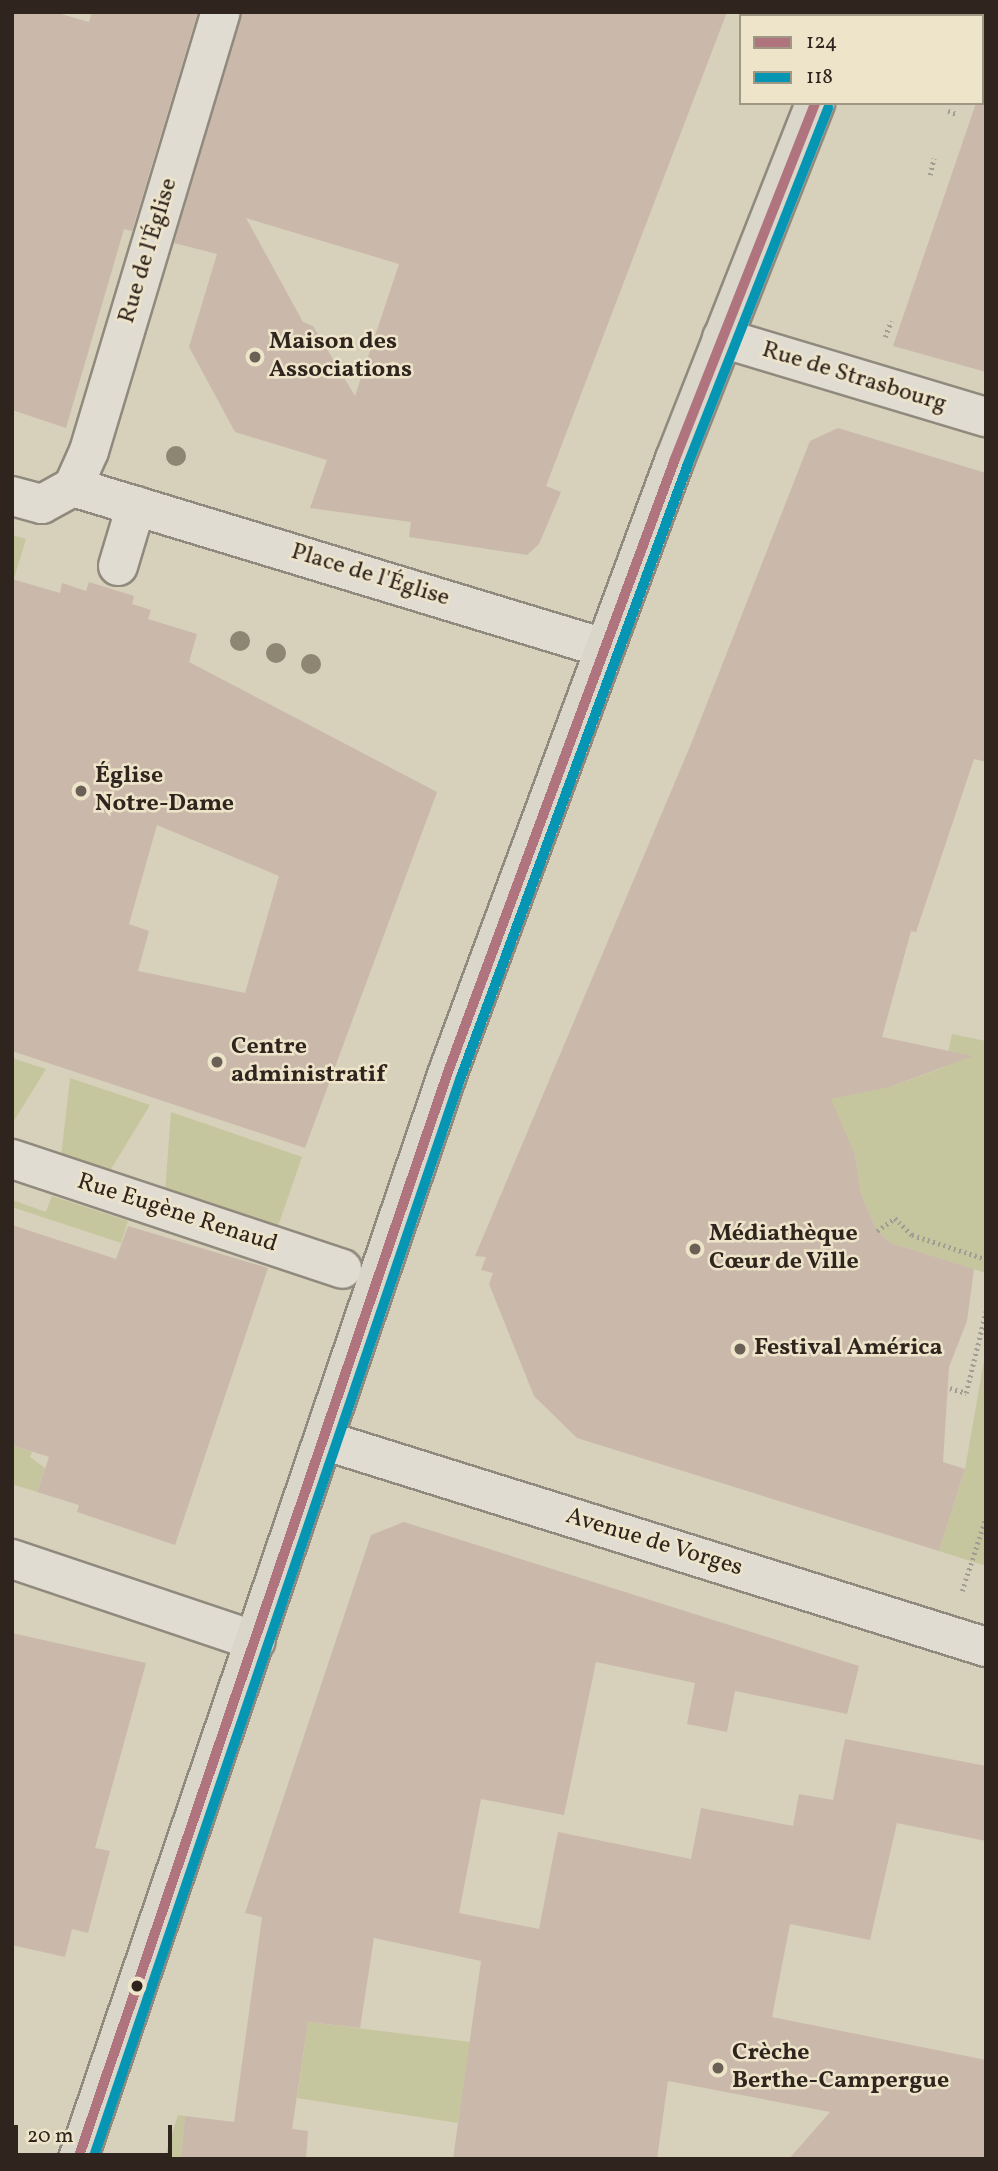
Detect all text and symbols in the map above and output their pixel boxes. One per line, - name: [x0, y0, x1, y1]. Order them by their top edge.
- legend: [739, 14, 984, 105]
- text: 124: [806, 28, 837, 57]
- text: 118: [806, 63, 833, 92]
- street label: Rue de l'Église: [113, 175, 185, 327]
- place label: Maison des Associations: [269, 329, 412, 385]
- street label: Rue de Strasbourg: [758, 336, 950, 420]
- marker: Maison des Associations: [247, 349, 263, 365]
- street label: Place de l'Église: [287, 538, 453, 614]
- place label: Église Notre-Dame: [95, 763, 234, 819]
- marker: Église Notre-Dame: [73, 783, 89, 799]
- place label: Centre administratif: [231, 1034, 386, 1090]
- marker: Centre administratif: [209, 1054, 225, 1070]
- street label: Rue Eugène Renaud: [73, 1168, 281, 1260]
- place label: Médiathèque Cœur de Ville: [709, 1221, 859, 1277]
- marker: Médiathèque Cœur de Ville: [687, 1241, 703, 1257]
- place label: Festival América: [754, 1335, 943, 1363]
- marker: Festival América: [732, 1341, 748, 1357]
- street label: Avenue de Vorges: [562, 1502, 746, 1584]
- unlabelled marker: [130, 1979, 144, 1993]
- place label: Crèche Berthe-Campergue: [732, 2040, 949, 2096]
- marker: Crèche Berthe-Campergue: [710, 2060, 726, 2076]
- scale bar: [18, 2112, 175, 2156]
- text: 20 m: [27, 2122, 73, 2151]

